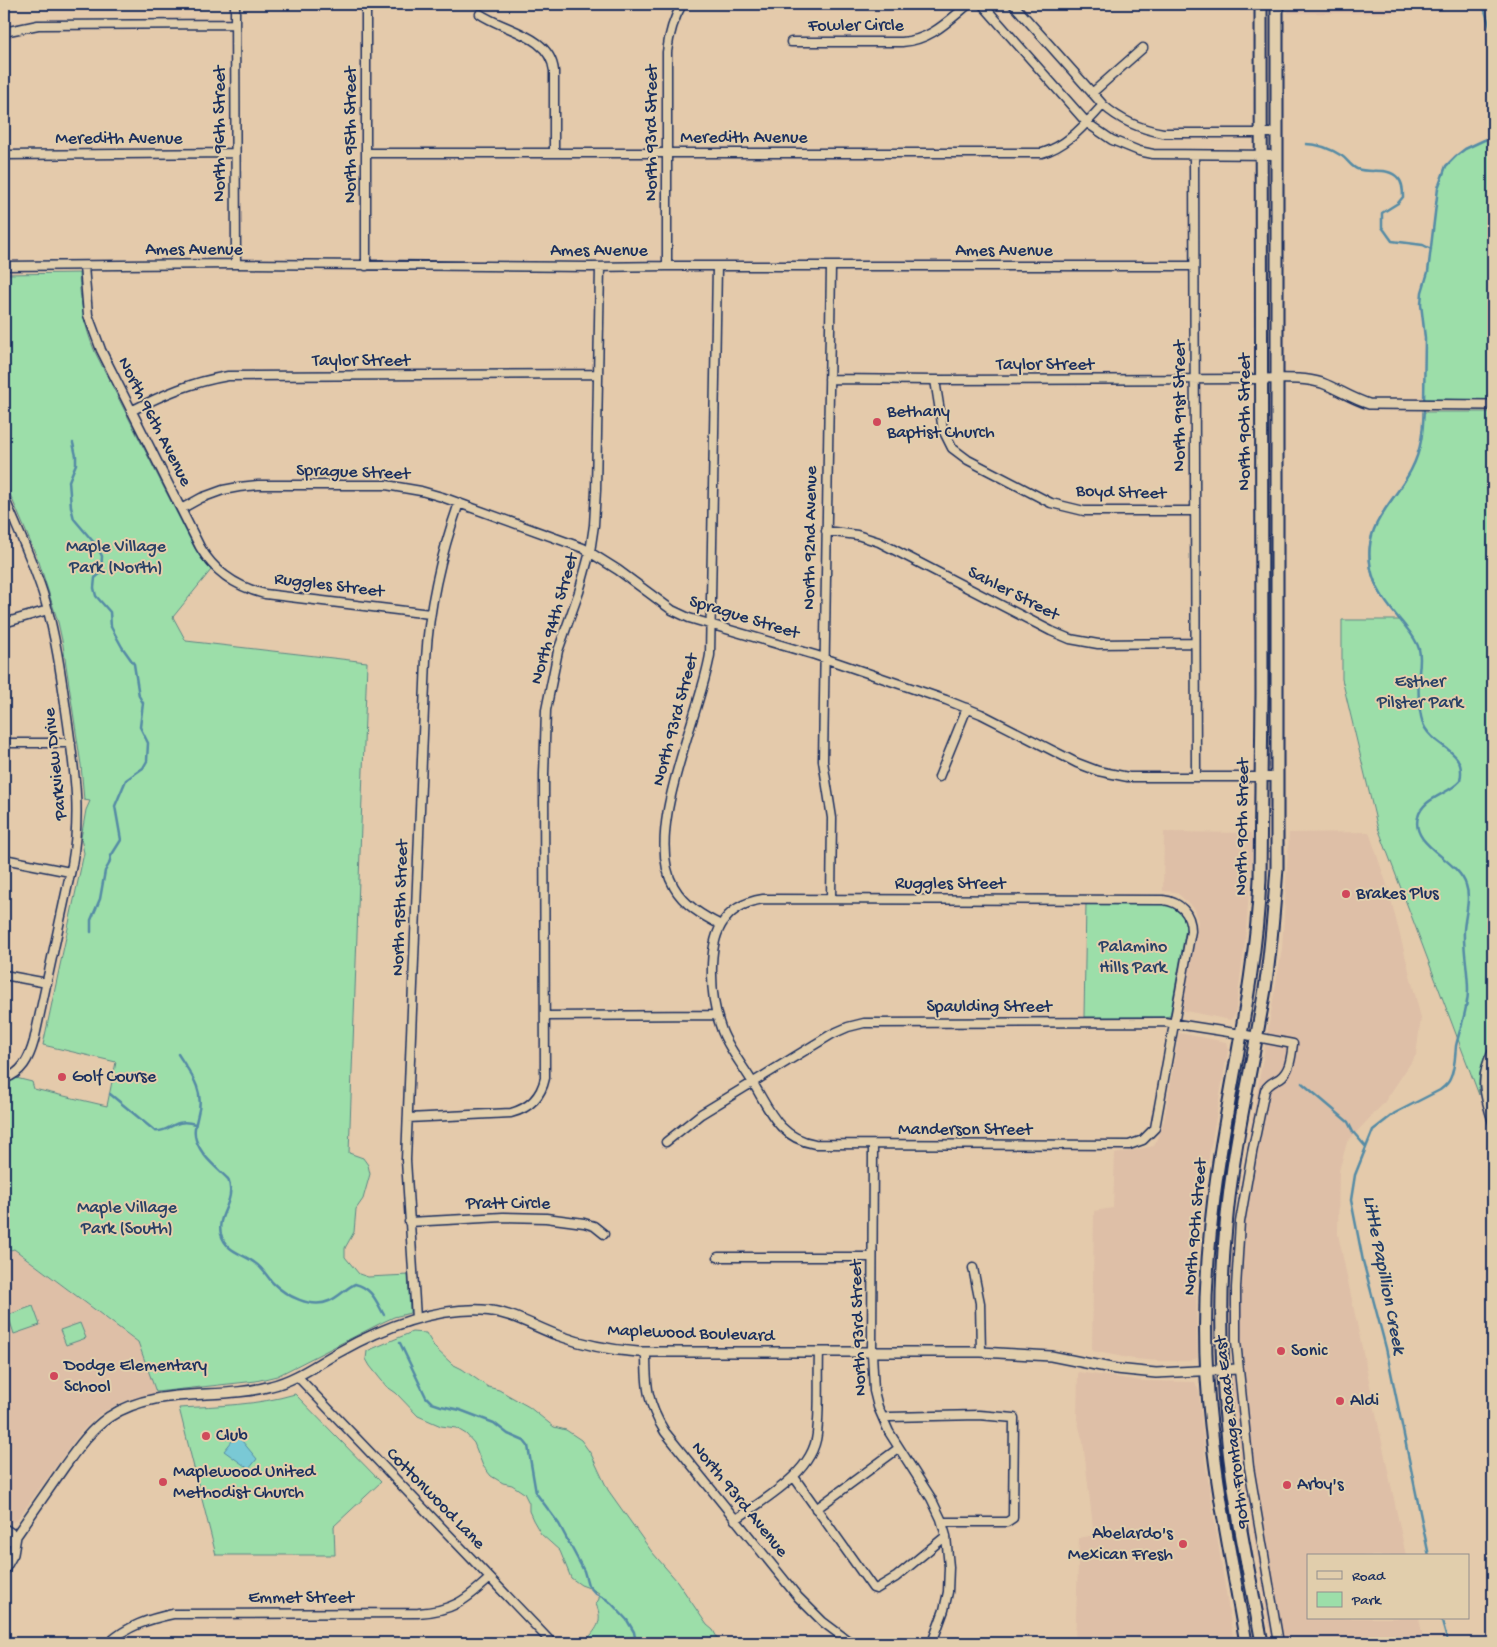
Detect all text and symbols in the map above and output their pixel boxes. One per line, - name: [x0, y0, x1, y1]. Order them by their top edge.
- street label: Fowler Circle: [807, 16, 905, 37]
- street label: North 93rd Street: [642, 63, 663, 201]
- street label: North 96th Street: [210, 64, 231, 202]
- street label: North 95th Street: [341, 65, 362, 203]
- street label: Meredith Avenue: [680, 128, 808, 149]
- street label: Meredith Avenue: [55, 129, 183, 150]
- street label: Ames Avenue: [145, 240, 244, 261]
- street label: Ames Avenue: [550, 241, 649, 262]
- street label: Ames Avenue: [955, 241, 1054, 262]
- street label: North 91st Street: [1170, 339, 1191, 472]
- street label: Taylor Street: [311, 351, 412, 372]
- street label: North 90th Street: [1235, 352, 1256, 491]
- street label: North 96th Avenue: [112, 354, 196, 491]
- street label: Taylor Street: [995, 355, 1096, 376]
- place label: Bethany Baptist Church: [886, 402, 995, 444]
- marker: Bethany Baptist Church: [871, 416, 883, 428]
- street label: Sprague Street: [296, 461, 412, 486]
- street label: North 92nd Avenue: [799, 465, 823, 610]
- street label: Boyd Street: [1075, 481, 1168, 505]
- park label: Maple Village Park (North): [66, 537, 167, 579]
- street label: North 94th Street: [526, 549, 584, 687]
- street label: Sahler Street: [964, 562, 1064, 627]
- street label: Ruggles Street: [273, 569, 387, 603]
- street label: Sprague Street: [687, 591, 803, 645]
- street label: North 93rd Street: [648, 650, 704, 789]
- park label: Esther Pilster Park: [1376, 672, 1465, 714]
- street label: Parkview Drive: [40, 706, 72, 822]
- street label: North 90th Street: [1231, 757, 1255, 896]
- street label: North 95th Street: [388, 838, 414, 977]
- street label: Ruggles Street: [895, 874, 1007, 895]
- place label: Brakes Plus: [1355, 884, 1440, 905]
- marker: Brakes Plus: [1340, 888, 1352, 900]
- park label: Palamino Hills Park: [1098, 937, 1169, 979]
- street label: Spaulding Street: [926, 997, 1053, 1018]
- place label: Golf Course: [72, 1067, 157, 1088]
- marker: Golf Course: [56, 1071, 68, 1083]
- street label: Manderson Street: [898, 1120, 1034, 1141]
- street label: North 90th Street: [1180, 1156, 1213, 1296]
- street label: Pratt Circle: [465, 1194, 551, 1215]
- water label: Little Papillion Creek: [1356, 1194, 1410, 1357]
- park label: Maple Village Park (South): [77, 1198, 178, 1240]
- street label: North 93rd Street: [846, 1258, 872, 1396]
- street label: Maplewood Boulevard: [607, 1321, 776, 1347]
- street label: 90th Frontage Road East: [1211, 1333, 1255, 1531]
- place label: Sonic: [1291, 1341, 1328, 1362]
- marker: Sonic: [1275, 1345, 1287, 1357]
- place label: Dodge Elementary School: [63, 1356, 207, 1398]
- marker: Dodge Elementary School: [48, 1370, 60, 1382]
- place label: Aldi: [1350, 1391, 1379, 1412]
- marker: Aldi: [1334, 1395, 1346, 1407]
- place label: Club: [216, 1426, 248, 1447]
- marker: Club: [200, 1430, 212, 1442]
- street label: North 93rd Avenue: [686, 1438, 792, 1562]
- street label: Cottonwood Lane: [381, 1444, 489, 1555]
- place label: Maplewood United Methodist Church: [173, 1462, 317, 1504]
- place label: Arby's: [1297, 1475, 1345, 1496]
- marker: Maplewood United Methodist Church: [157, 1476, 169, 1488]
- marker: Arby's: [1281, 1479, 1293, 1491]
- place label: Abelardo's Mexican Fresh: [1068, 1524, 1174, 1566]
- marker: Abelardo's Mexican Fresh: [1177, 1538, 1189, 1550]
- legend: [1307, 1554, 1470, 1620]
- text: Road: [1352, 1568, 1386, 1586]
- street label: Emmet Street: [248, 1588, 355, 1609]
- text: Park: [1351, 1592, 1382, 1610]

